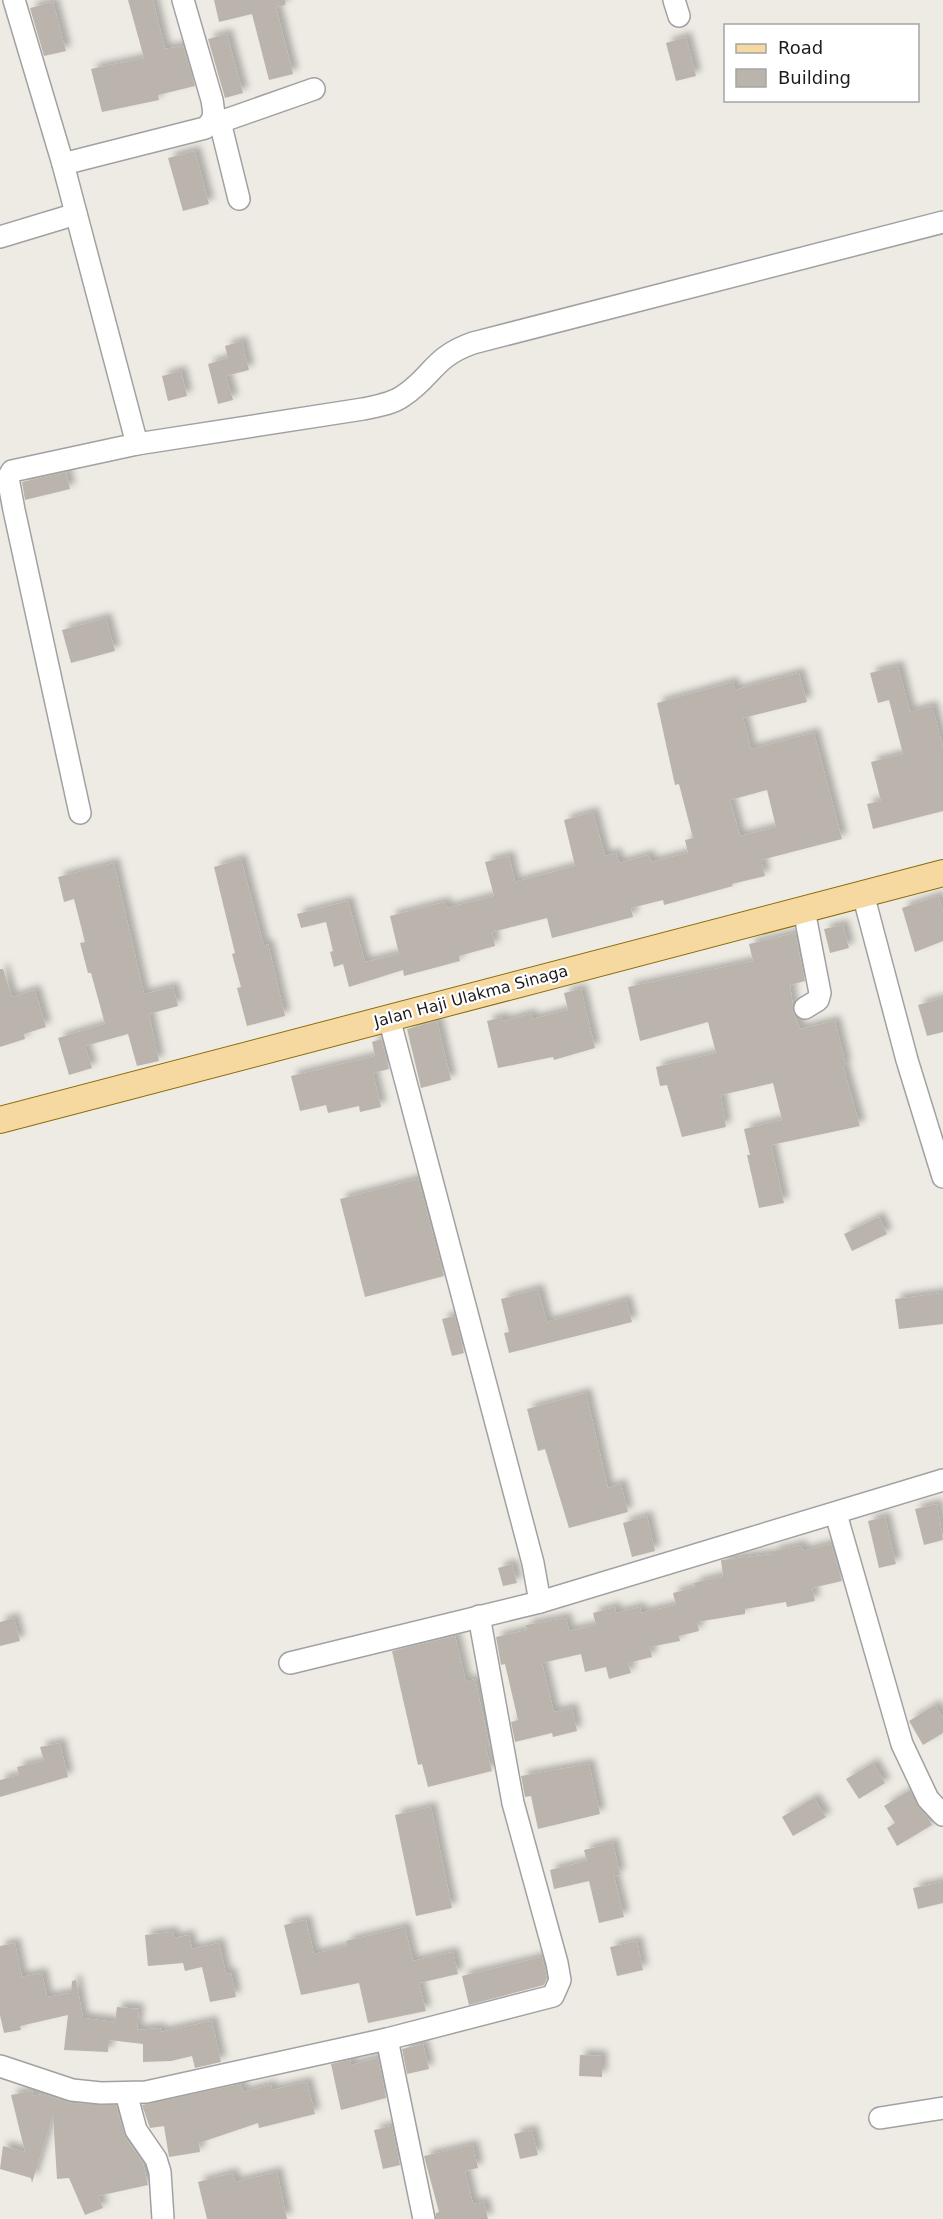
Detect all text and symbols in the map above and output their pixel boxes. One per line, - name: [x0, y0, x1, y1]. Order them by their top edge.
- legend: [724, 24, 919, 102]
- text: Road: [778, 37, 823, 58]
- text: Building: [778, 67, 851, 88]
- street label: Jalan Haji Ulakma Sinaga: [371, 961, 570, 1031]

